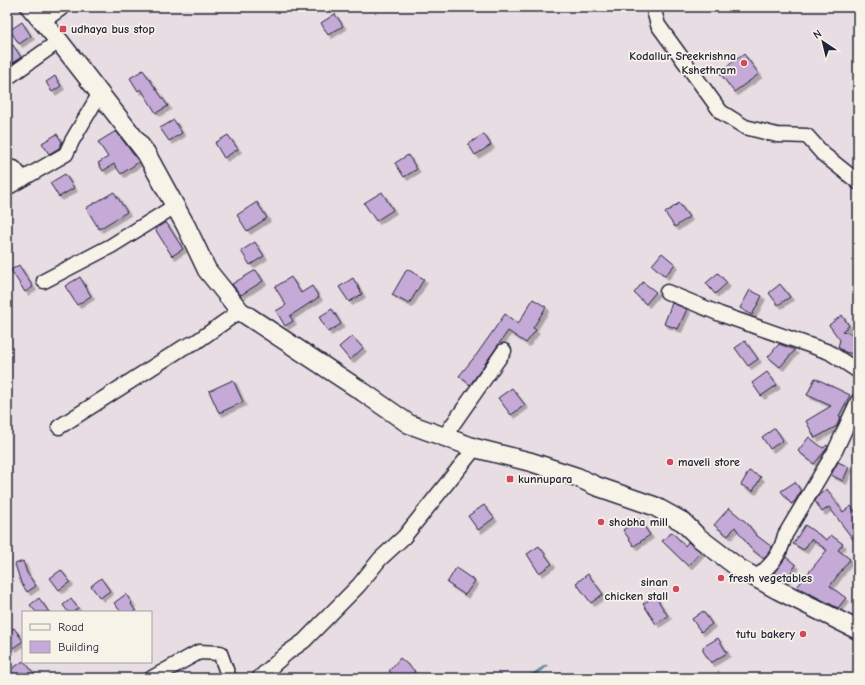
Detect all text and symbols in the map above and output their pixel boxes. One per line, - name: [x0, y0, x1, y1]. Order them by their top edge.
- place label: udhaya bus stop: [71, 22, 155, 36]
- north arrow: [803, 22, 843, 62]
- marker: udhaya bus stop: [58, 24, 68, 34]
- text: N: [811, 27, 824, 42]
- place label: Kodallur Sreekrishna Kshethram: [629, 49, 736, 77]
- marker: Kodallur Sreekrishna Kshethram: [739, 58, 749, 68]
- place label: maveli store: [678, 455, 740, 469]
- marker: maveli store: [665, 457, 675, 467]
- place label: kunnupara: [518, 472, 572, 486]
- marker: kunnupara: [505, 474, 515, 484]
- place label: shobha mill: [609, 515, 668, 529]
- marker: shobha mill: [596, 517, 606, 527]
- place label: fresh vegetables: [728, 571, 812, 585]
- marker: fresh vegetables: [716, 573, 726, 583]
- place label: sinan chicken stall: [605, 575, 668, 603]
- marker: sinan chicken stall: [671, 584, 681, 594]
- legend: [22, 611, 152, 663]
- text: Road: [58, 620, 84, 634]
- place label: tutu bakery: [735, 627, 795, 641]
- marker: tutu bakery: [798, 629, 808, 639]
- text: Building: [58, 640, 99, 654]

